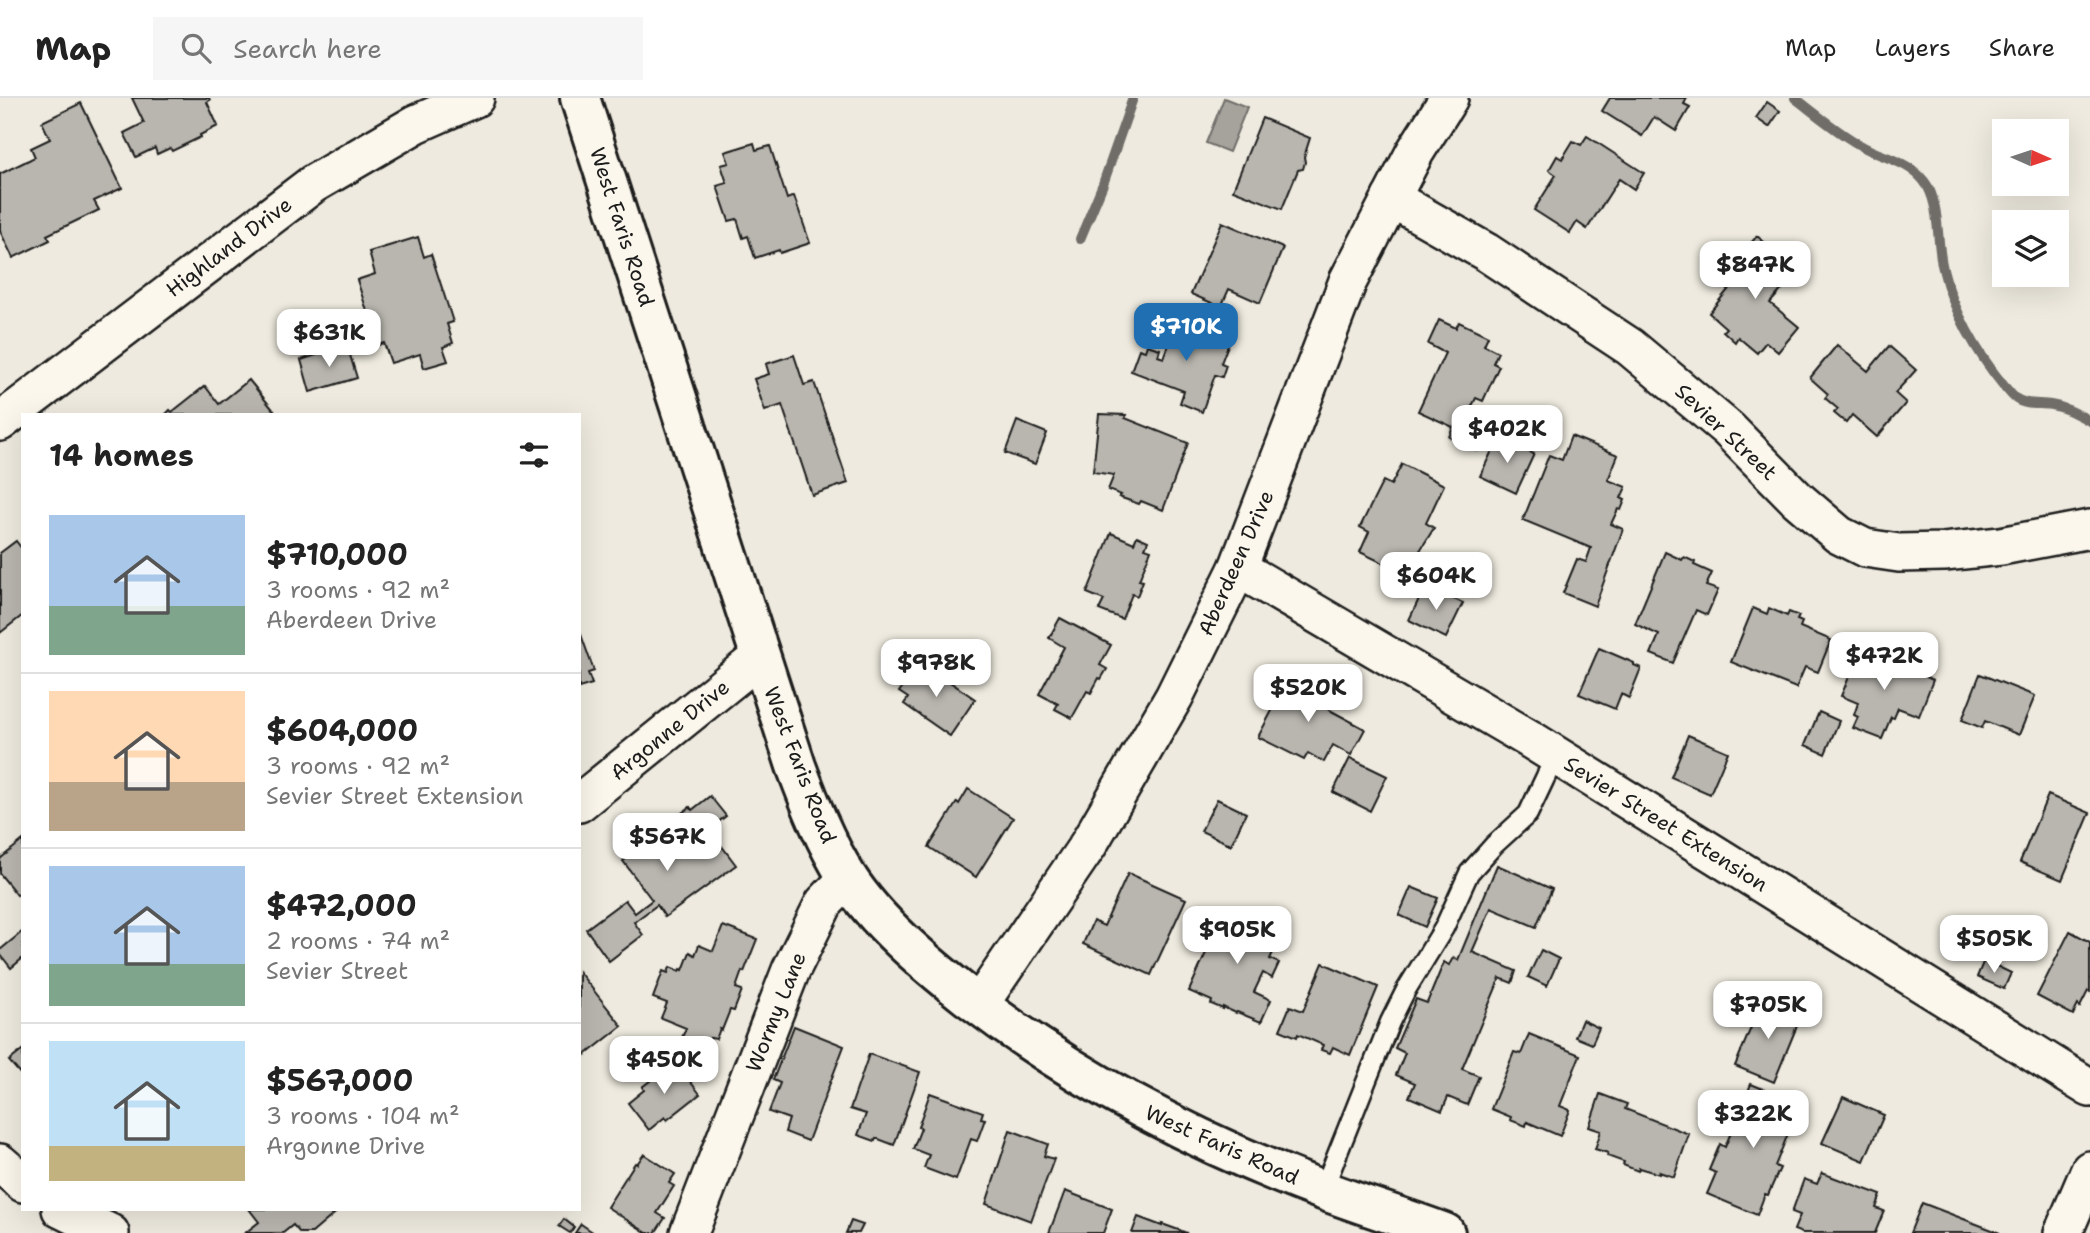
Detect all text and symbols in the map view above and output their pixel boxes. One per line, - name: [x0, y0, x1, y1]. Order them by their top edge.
- search box: [153, 17, 643, 80]
- text: Map: [35, 26, 111, 71]
- icon: search: [177, 29, 215, 67]
- text: Search here: [233, 31, 382, 66]
- text: Map: [1785, 32, 1836, 64]
- text: Layers: [1874, 32, 1951, 64]
- text: Share: [1989, 32, 2055, 64]
- north arrow: [1992, 119, 2068, 196]
- map controls: [1992, 119, 2069, 287]
- street label: West Faris Road: [583, 144, 661, 310]
- street label: Highland Drive: [160, 190, 298, 304]
- button: layers: [1992, 210, 2069, 287]
- pin: $847K: [1706, 242, 1804, 301]
- text: $847K: [1716, 249, 1794, 279]
- pin: $710K: [1137, 303, 1235, 363]
- pin: $631K: [280, 310, 378, 369]
- text: $710K: [1150, 311, 1222, 341]
- text: $631K: [293, 317, 365, 347]
- street label: Sevier Street: [1669, 377, 1783, 487]
- pin: $402K: [1458, 406, 1556, 465]
- text: $402K: [1468, 413, 1546, 443]
- text: 14 homes: [49, 435, 194, 476]
- icon: filters: [515, 436, 553, 474]
- street label: Aberdeen Drive: [1191, 486, 1281, 640]
- text: $710,000: [266, 534, 408, 575]
- icon: home: [105, 543, 189, 627]
- pin: $604K: [1387, 552, 1485, 612]
- text: $604K: [1396, 560, 1476, 590]
- text: 3 rooms · 92 m²: [266, 575, 450, 605]
- text: Aberdeen Drive: [266, 605, 437, 635]
- pin: $472K: [1835, 632, 1933, 692]
- pin: $978K: [887, 640, 985, 699]
- text: $472K: [1845, 640, 1923, 670]
- text: $978K: [897, 647, 975, 677]
- pin: $520K: [1259, 664, 1357, 724]
- text: $520K: [1270, 672, 1346, 702]
- street label: Argonne Drive: [605, 673, 735, 787]
- street label: West Faris Road: [757, 683, 843, 847]
- text: $604,000: [266, 710, 418, 751]
- icon: home: [105, 719, 189, 803]
- street label: Sevier Street Extension: [1559, 750, 1773, 898]
- text: 3 rooms · 92 m²: [266, 751, 450, 781]
- text: Sevier Street Extension: [266, 781, 524, 811]
- pin: $567K: [618, 814, 716, 873]
- text: $567K: [629, 821, 705, 851]
- text: $472,000: [266, 885, 417, 926]
- icon: home: [105, 894, 189, 978]
- pin: $905K: [1188, 906, 1286, 966]
- text: $905K: [1199, 914, 1276, 944]
- pin: $505K: [1945, 916, 2043, 975]
- text: $505K: [1956, 923, 2032, 953]
- text: 2 rooms · 74 m²: [266, 926, 450, 956]
- street label: Wormy Lane: [739, 948, 813, 1076]
- text: Sevier Street: [266, 956, 408, 986]
- pin: $705K: [1719, 982, 1817, 1041]
- text: $705K: [1729, 989, 1807, 1019]
- pin: $450K: [615, 1037, 713, 1096]
- text: $450K: [625, 1044, 703, 1074]
- text: $567,000: [266, 1060, 414, 1101]
- icon: home: [105, 1069, 189, 1153]
- pin: $322K: [1704, 1090, 1802, 1150]
- street label: West Faris Road: [1141, 1098, 1303, 1192]
- text: $322K: [1714, 1098, 1792, 1128]
- text: 3 rooms · 104 m²: [266, 1101, 459, 1131]
- text: Argonne Drive: [266, 1131, 425, 1161]

